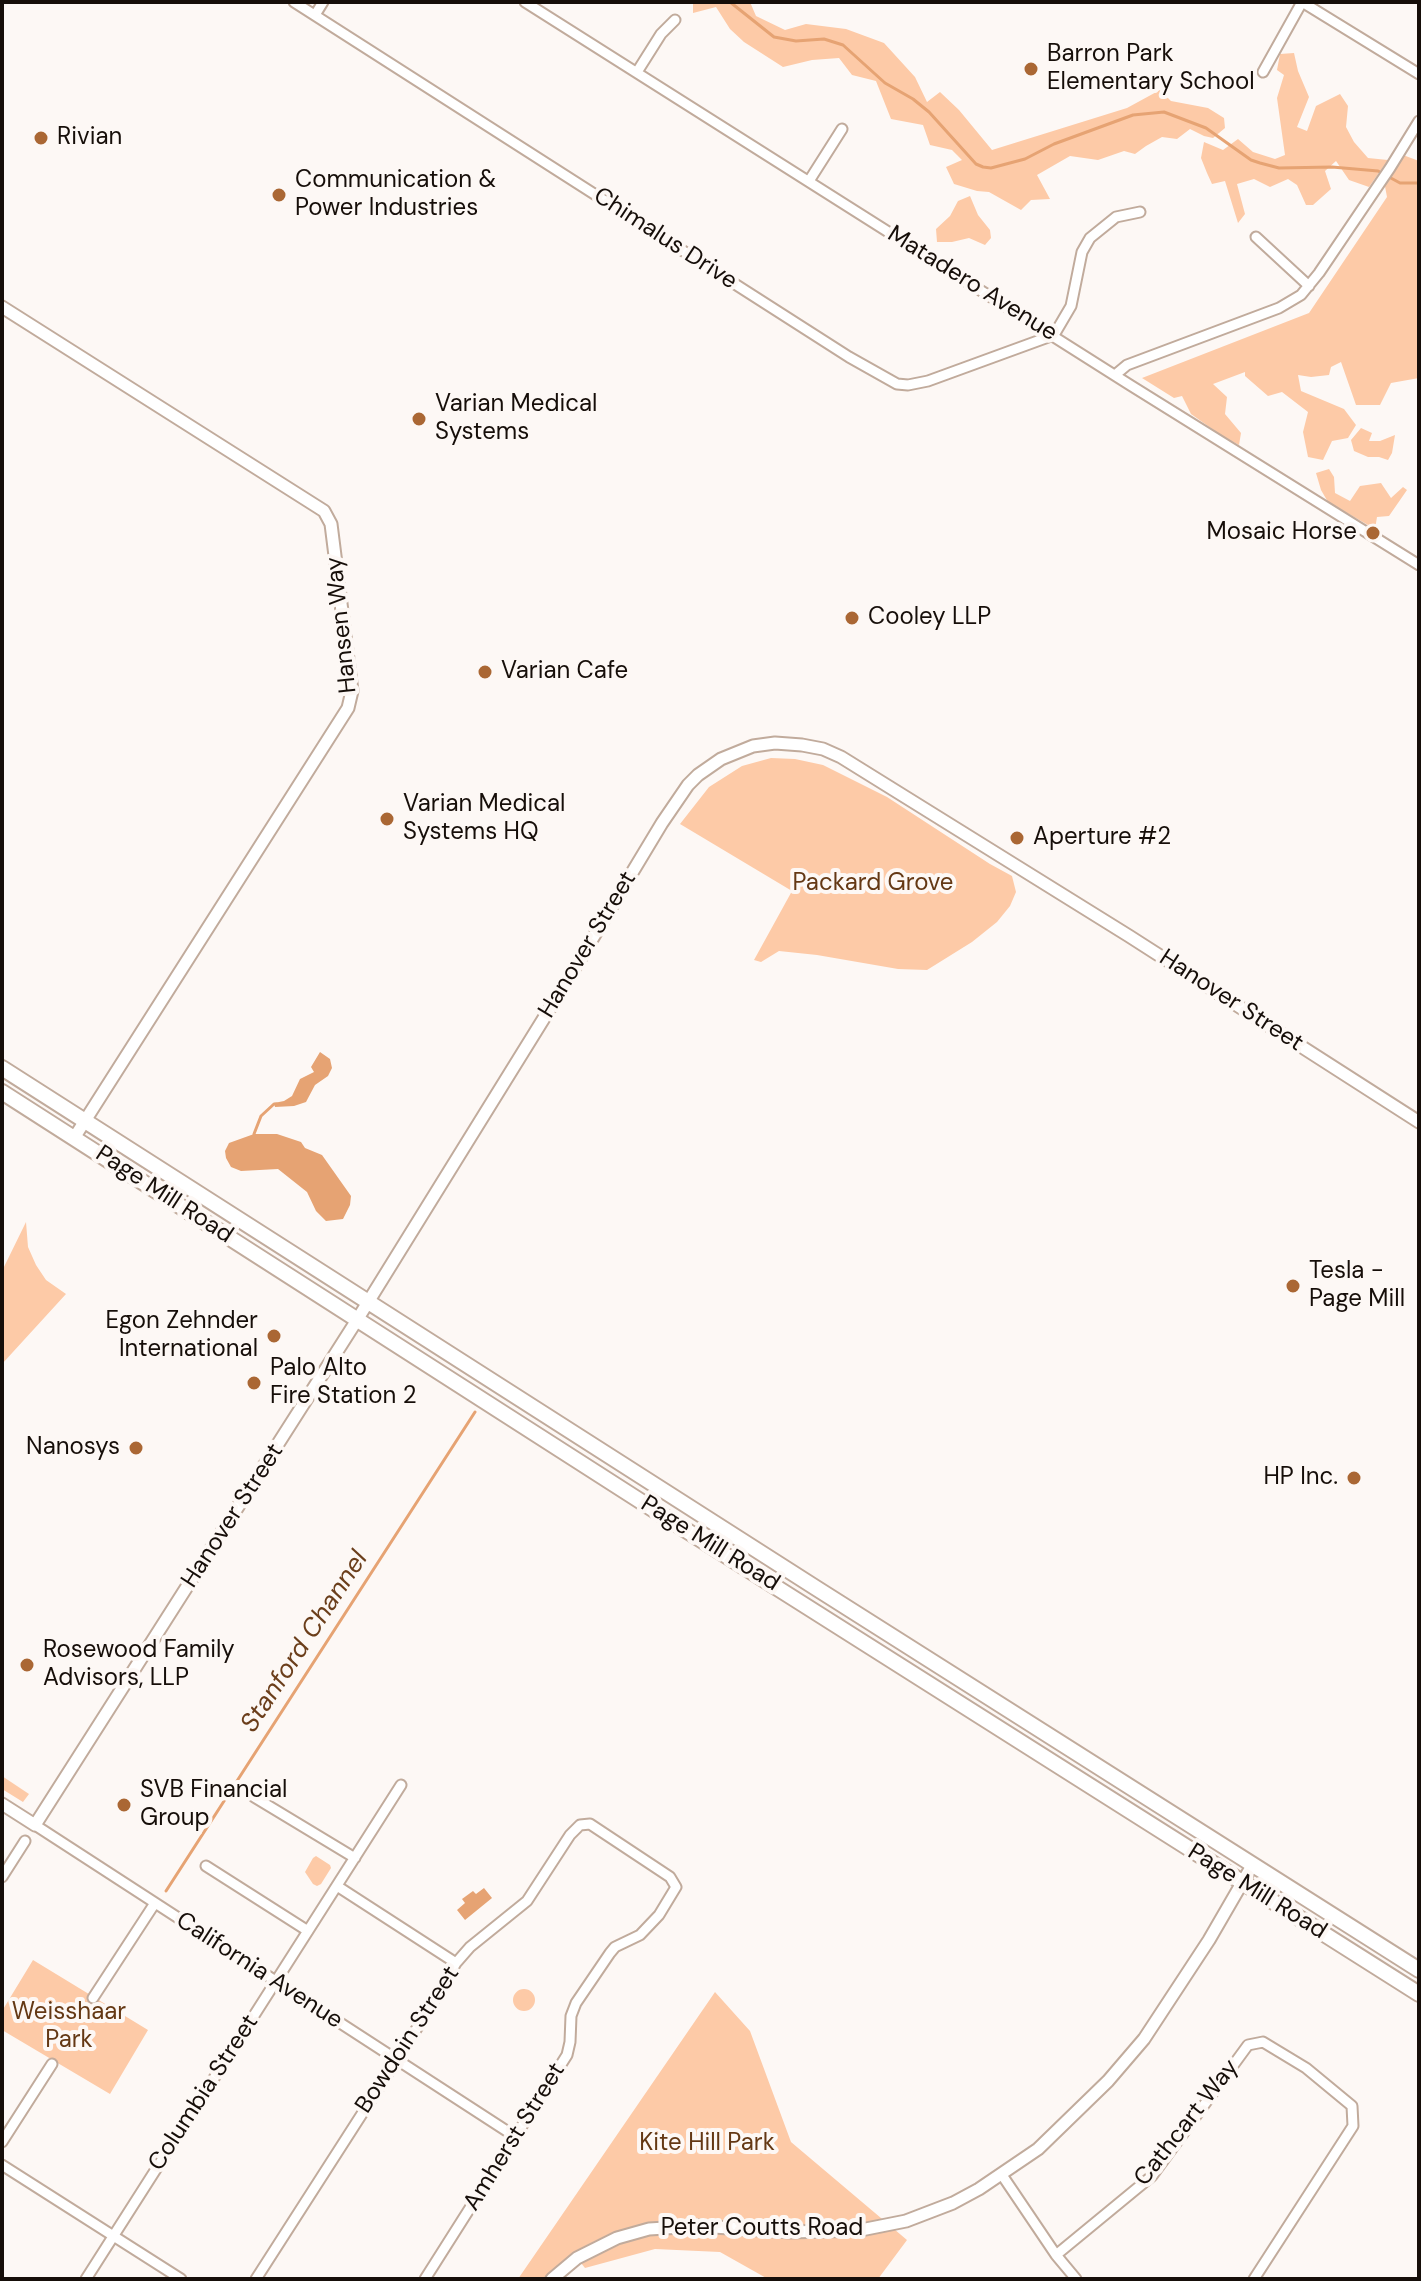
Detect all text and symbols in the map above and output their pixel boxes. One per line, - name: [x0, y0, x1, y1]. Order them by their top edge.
- place label: Barron Park Elementary School: [1047, 41, 1255, 97]
- marker: Barron Park Elementary School: [1022, 60, 1040, 78]
- place label: Rivian: [57, 124, 122, 152]
- marker: Rivian: [32, 129, 50, 147]
- place label: Communication & Power Industries: [295, 167, 496, 223]
- street label: Chimalus Drive: [588, 182, 742, 296]
- marker: Communication & Power Industries: [270, 186, 288, 204]
- street label: Matadero Avenue: [882, 220, 1062, 348]
- place label: Varian Medical Systems: [435, 391, 597, 447]
- marker: Varian Medical Systems: [410, 410, 428, 428]
- place label: Mosaic Horse: [1206, 519, 1357, 547]
- marker: Mosaic Horse: [1364, 524, 1382, 542]
- street label: Hansen Way: [321, 555, 363, 695]
- place label: Cooley LLP: [868, 604, 991, 632]
- marker: Cooley LLP: [843, 609, 861, 627]
- place label: Varian Cafe: [501, 658, 628, 686]
- marker: Varian Cafe: [476, 663, 494, 681]
- place label: Varian Medical Systems HQ: [403, 791, 565, 847]
- marker: Varian Medical Systems HQ: [378, 810, 396, 828]
- place label: Aperture #2: [1033, 824, 1171, 852]
- marker: Aperture #2: [1008, 829, 1026, 847]
- street label: Hanover Street: [533, 867, 643, 1023]
- park label: Packard Grove: [793, 870, 953, 898]
- street label: Hanover Street: [1154, 944, 1308, 1058]
- street label: Page Mill Road: [90, 1140, 238, 1250]
- place label: Tesla - Page Mill: [1309, 1258, 1405, 1314]
- marker: Tesla - Page Mill: [1284, 1277, 1302, 1295]
- place label: Egon Zehnder International: [105, 1308, 258, 1364]
- marker: Egon Zehnder International: [265, 1327, 283, 1345]
- place label: Palo Alto Fire Station 2: [270, 1355, 416, 1411]
- marker: Palo Alto Fire Station 2: [245, 1374, 263, 1392]
- place label: Nanosys: [26, 1434, 120, 1462]
- marker: Nanosys: [127, 1439, 145, 1457]
- street label: Hanover Street: [176, 1439, 290, 1593]
- place label: HP Inc.: [1263, 1464, 1338, 1492]
- marker: HP Inc.: [1345, 1469, 1363, 1487]
- street label: Page Mill Road: [635, 1490, 785, 1598]
- water label: Stanford Channel: [235, 1545, 375, 1739]
- place label: Rosewood Family Advisors, LLP: [43, 1637, 235, 1693]
- marker: Rosewood Family Advisors, LLP: [18, 1656, 36, 1674]
- place label: SVB Financial Group: [140, 1777, 287, 1833]
- marker: SVB Financial Group: [115, 1796, 133, 1814]
- street label: Page Mill Road: [1182, 1838, 1332, 1946]
- street label: California Avenue: [170, 1906, 348, 2036]
- street label: Bowdoin Street: [350, 1961, 466, 2119]
- park label: Weisshaar Park: [12, 1999, 126, 2055]
- street label: Columbia Street: [143, 2010, 265, 2176]
- street label: Cathcart Way: [1129, 2054, 1245, 2192]
- street label: Amherst Street: [458, 2058, 572, 2216]
- park label: Kite Hill Park: [639, 2130, 775, 2158]
- street label: Peter Coutts Road: [661, 2215, 863, 2243]

